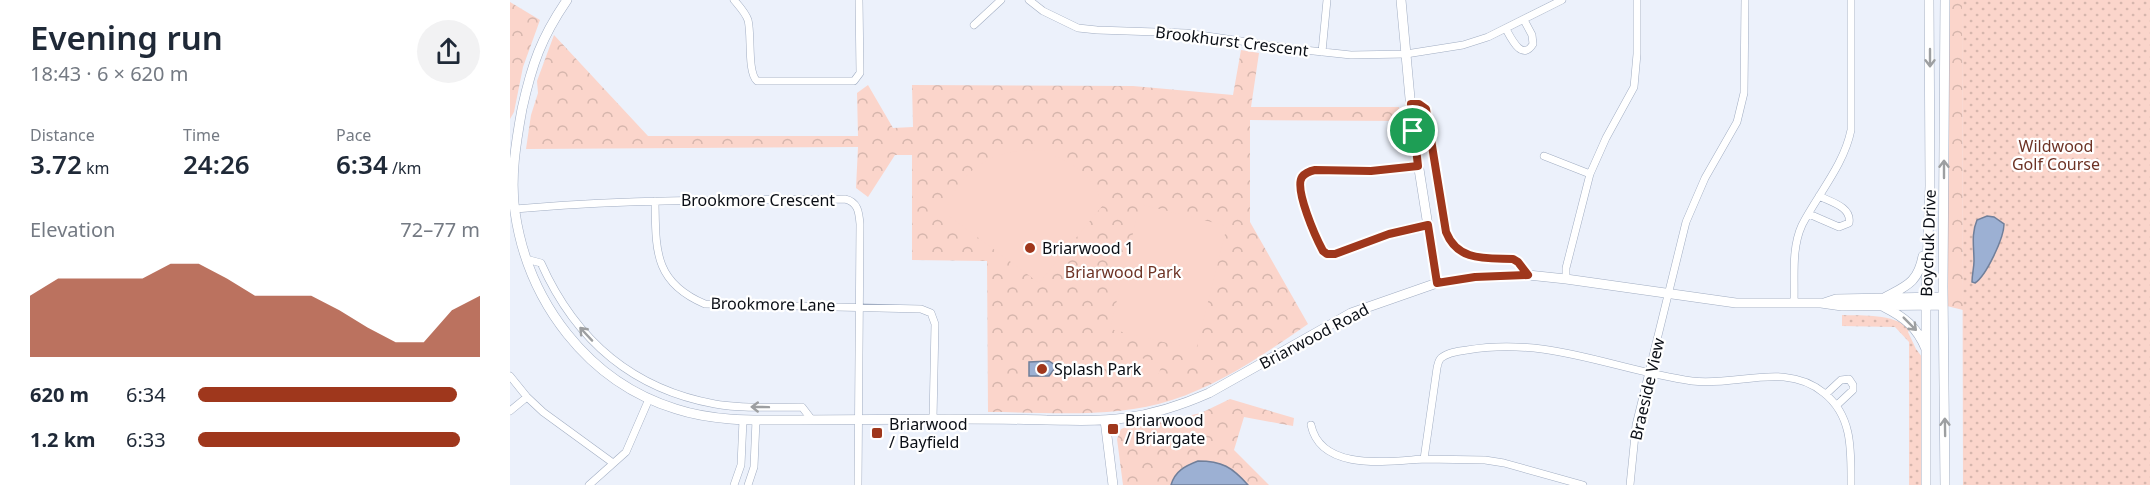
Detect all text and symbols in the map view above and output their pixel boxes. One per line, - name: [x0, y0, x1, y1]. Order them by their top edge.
- text: Evening run: [30, 15, 223, 60]
- button: share: [417, 20, 480, 83]
- street label: Brookhurst Crescent: [1154, 21, 1310, 61]
- one-way arrow: [1924, 48, 1936, 68]
- text: 18:43 · 6 × 620 m: [30, 60, 188, 87]
- pin: [1387, 105, 1438, 156]
- icon: arrive: [1396, 114, 1429, 147]
- text: Distance: [30, 124, 95, 146]
- text: Time: [183, 124, 220, 146]
- text: Pace: [336, 124, 371, 146]
- park label: Wildwood Golf Course: [2012, 135, 2100, 175]
- text: 3.72: [30, 146, 82, 182]
- text: 24:26: [183, 146, 250, 182]
- text: 6:34: [336, 146, 388, 182]
- text: km: [82, 157, 109, 179]
- text: /km: [388, 157, 421, 179]
- one-way arrow: [1938, 159, 1950, 179]
- street label: Brookmore Crescent: [681, 189, 835, 211]
- street label: Boychuk Drive: [1915, 189, 1941, 297]
- text: Elevation: [30, 216, 115, 243]
- text: 72–77 m: [400, 216, 480, 243]
- place label: Briarwood 1: [1042, 237, 1134, 259]
- marker: Briarwood 1: [1023, 241, 1037, 255]
- park label: Briarwood Park: [1065, 261, 1182, 283]
- street label: Brookmore Lane: [710, 292, 836, 316]
- street label: Briarwood Road: [1255, 298, 1373, 374]
- one-way arrow: [1903, 317, 1918, 332]
- one-way arrow: [579, 327, 593, 342]
- street label: Braeside View: [1625, 335, 1670, 442]
- place label: Splash Park: [1054, 358, 1142, 380]
- marker: Splash Park: [1035, 362, 1049, 376]
- text: 620 m: [30, 381, 89, 408]
- text: 6:34: [126, 381, 166, 408]
- one-way arrow: [751, 401, 771, 413]
- place label: Briarwood / Briargate: [1125, 409, 1205, 449]
- place label: Briarwood / Bayfield: [889, 413, 968, 453]
- one-way arrow: [1939, 417, 1950, 437]
- marker: Briarwood / Briargate: [1106, 422, 1120, 436]
- text: 1.2 km: [30, 426, 96, 453]
- text: 6:33: [126, 426, 166, 453]
- marker: Briarwood / Bayfield: [870, 426, 884, 440]

